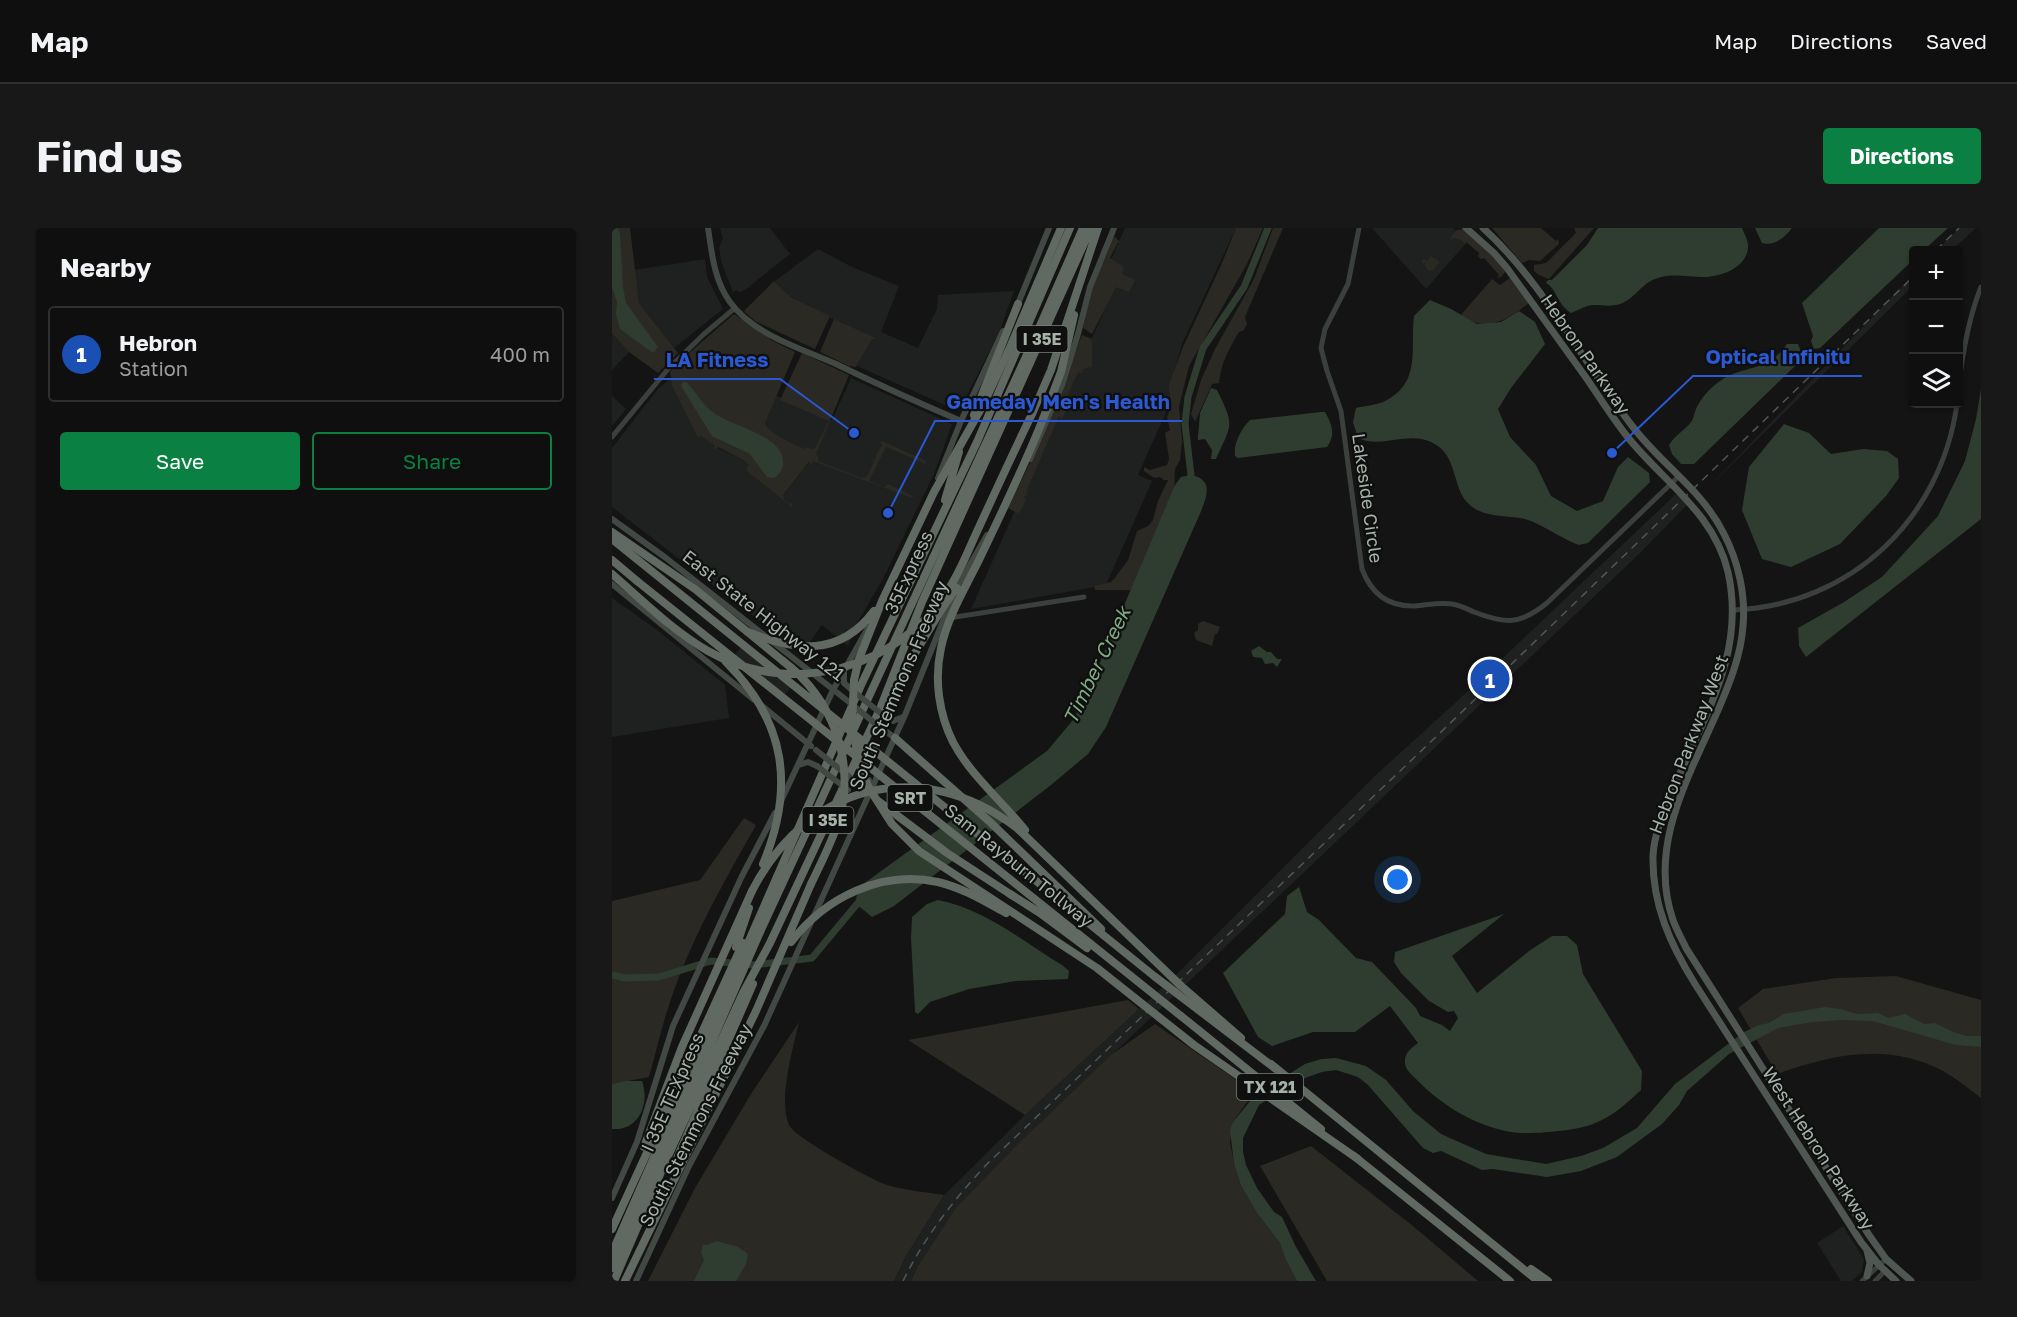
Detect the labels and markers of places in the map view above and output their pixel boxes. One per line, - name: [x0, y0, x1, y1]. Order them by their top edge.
- callout: Optical Infinitu: [1693, 338, 1862, 376]
- callout: LA Fitness: [654, 341, 780, 379]
- callout: Gameday Men's Health: [935, 383, 1182, 421]
- pin: 1: [1470, 656, 1510, 702]

